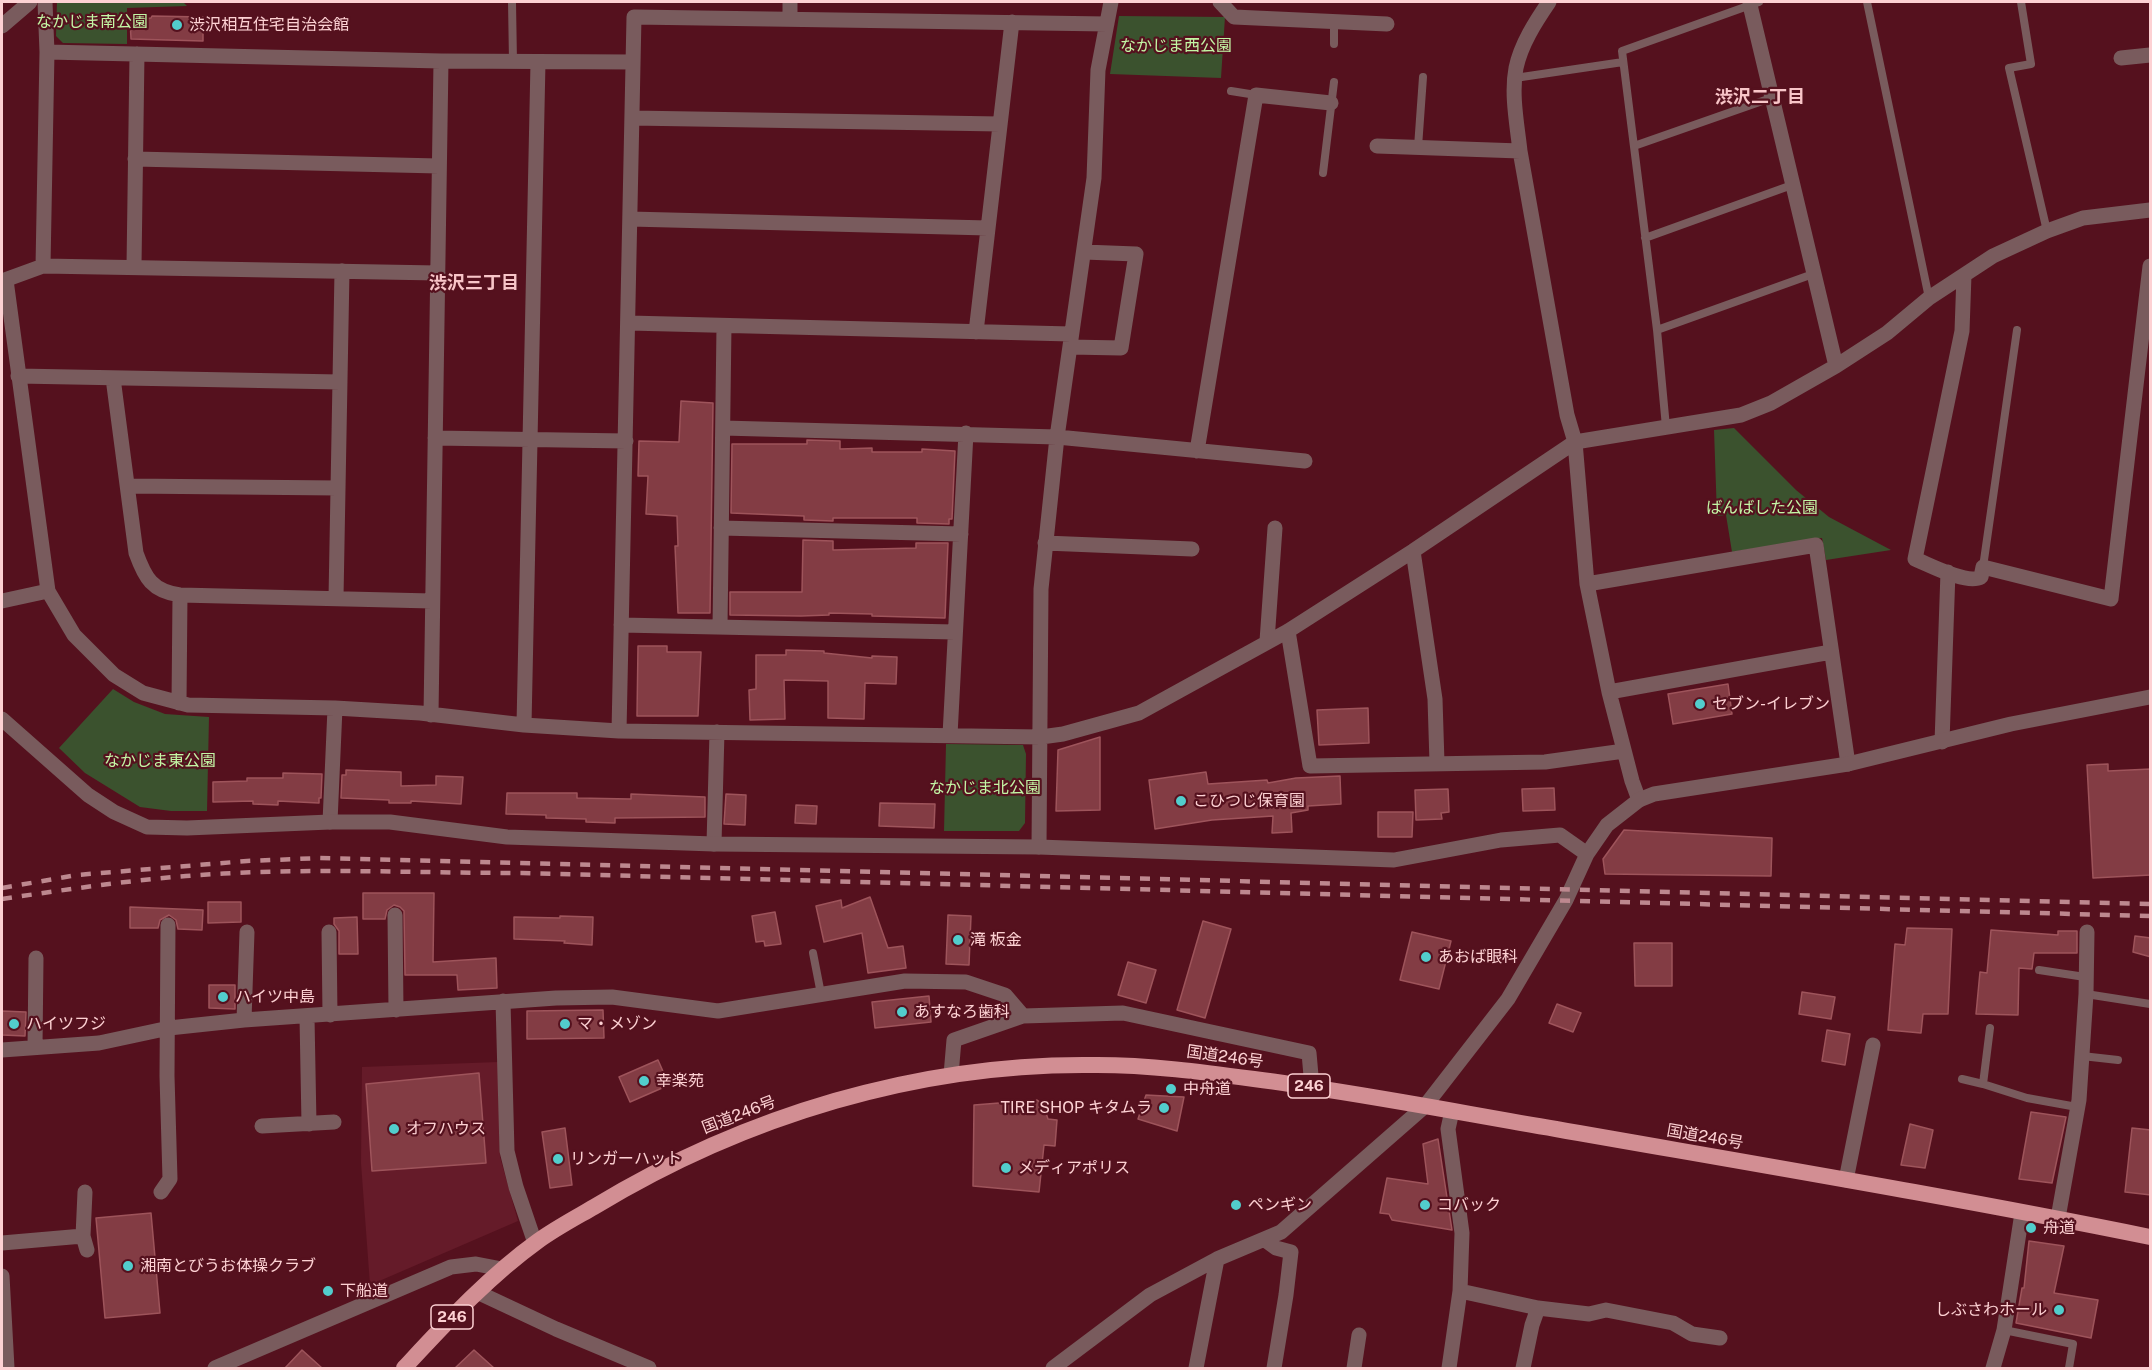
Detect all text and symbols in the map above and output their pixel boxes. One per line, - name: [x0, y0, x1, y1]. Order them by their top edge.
- park label: なかじま南公園: [36, 12, 148, 32]
- place label: 渋沢相互住宅自治会館: [189, 15, 349, 35]
- marker: 渋沢相互住宅自治会館: [170, 18, 184, 32]
- park label: なかじま西公園: [1120, 36, 1232, 56]
- district label: 渋沢二丁目: [1715, 86, 1805, 108]
- district label: 渋沢三丁目: [429, 272, 519, 294]
- park label: ばんばした公園: [1706, 498, 1818, 518]
- place label: セブン-イレブン: [1712, 694, 1830, 714]
- marker: セブン-イレブン: [1693, 697, 1707, 711]
- park label: なかじま東公園: [104, 751, 216, 771]
- park label: なかじま北公園: [929, 778, 1041, 798]
- place label: こひつじ保育園: [1193, 791, 1305, 811]
- marker: こひつじ保育園: [1174, 794, 1188, 808]
- place label: 滝 板金: [970, 930, 1022, 950]
- marker: 滝 板金: [951, 933, 965, 947]
- place label: あおば眼科: [1438, 947, 1518, 967]
- marker: あおば眼科: [1419, 950, 1433, 964]
- place label: ハイツ中島: [235, 987, 315, 1007]
- marker: ハイツ中島: [216, 990, 230, 1004]
- place label: あすなろ歯科: [914, 1002, 1010, 1022]
- marker: あすなろ歯科: [895, 1005, 909, 1019]
- place label: ハイツフジ: [26, 1014, 106, 1034]
- place label: マ・メゾン: [577, 1014, 657, 1034]
- marker: ハイツフジ: [7, 1017, 21, 1031]
- marker: マ・メゾン: [558, 1017, 572, 1031]
- street label: 国道246号: [1185, 1042, 1265, 1072]
- place label: 幸楽苑: [656, 1071, 704, 1091]
- marker: 幸楽苑: [637, 1074, 651, 1088]
- road number: 246: [1288, 1074, 1330, 1098]
- place label: 中舟道: [1183, 1079, 1231, 1099]
- marker: 中舟道: [1164, 1082, 1178, 1096]
- street label: 国道246号: [699, 1092, 779, 1138]
- place label: TIRE SHOP キタムラ: [1001, 1098, 1152, 1118]
- marker: TIRE SHOP キタムラ: [1157, 1101, 1171, 1115]
- place label: オフハウス: [406, 1119, 486, 1139]
- street label: 国道246号: [1665, 1121, 1745, 1153]
- marker: オフハウス: [387, 1122, 401, 1136]
- place label: リンガーハット: [570, 1149, 682, 1169]
- marker: リンガーハット: [551, 1152, 565, 1166]
- place label: メディアポリス: [1018, 1158, 1130, 1178]
- marker: メディアポリス: [999, 1161, 1013, 1175]
- place label: ペンギン: [1248, 1195, 1312, 1215]
- place label: コバック: [1437, 1195, 1501, 1215]
- marker: ペンギン: [1229, 1198, 1243, 1212]
- marker: コバック: [1418, 1198, 1432, 1212]
- place label: 舟道: [2043, 1218, 2075, 1238]
- marker: 舟道: [2024, 1221, 2038, 1235]
- place label: 湘南とびうお体操クラブ: [140, 1256, 316, 1276]
- marker: 湘南とびうお体操クラブ: [121, 1259, 135, 1273]
- place label: 下船道: [340, 1281, 388, 1301]
- marker: 下船道: [321, 1284, 335, 1298]
- place label: しぶさわホール: [1935, 1300, 2047, 1320]
- marker: しぶさわホール: [2052, 1303, 2066, 1317]
- road number: 246: [431, 1305, 473, 1329]

